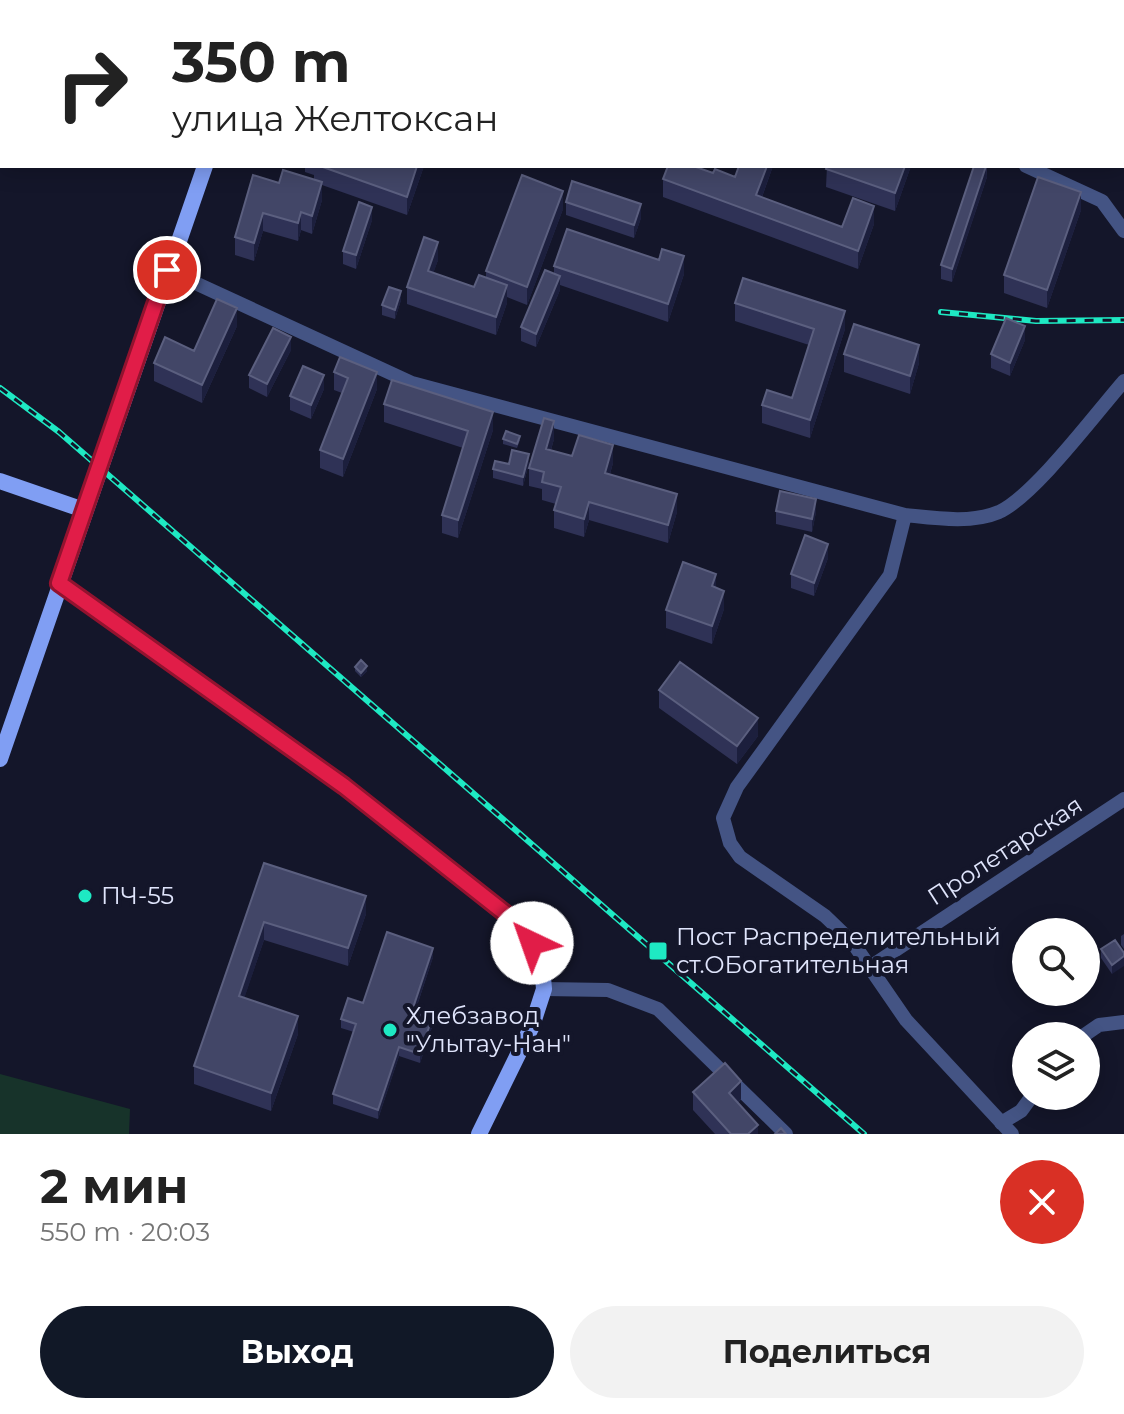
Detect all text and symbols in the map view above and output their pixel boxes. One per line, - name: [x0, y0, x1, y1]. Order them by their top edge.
- text: 350 m: [172, 28, 351, 96]
- icon: right: [40, 32, 144, 136]
- text: улица Желтоксан: [172, 96, 499, 140]
- pin: [133, 236, 201, 304]
- icon: arrive: [145, 248, 189, 292]
- street label: Пролетарская: [922, 790, 1087, 911]
- place label: ПЧ-55: [101, 881, 174, 910]
- marker: ПЧ-55: [76, 887, 94, 905]
- position arrow: [490, 901, 574, 985]
- map controls: [1012, 918, 1100, 1110]
- button: search: [1012, 918, 1100, 1006]
- place label: Пост Распределительный ст.ОБогатительная: [676, 922, 1001, 979]
- marker: Пост Распределительный ст.ОБогатительная: [647, 940, 669, 962]
- place label: Хлебзавод "Улытау-Нан": [406, 1001, 571, 1058]
- marker: Хлебзавод "Улытау-Нан": [381, 1021, 399, 1039]
- button: layers: [1012, 1022, 1100, 1110]
- text: 2 мин: [40, 1157, 188, 1215]
- button: close: [1000, 1160, 1084, 1244]
- text: 550 m · 20:03: [40, 1216, 210, 1248]
- button: Выход: [40, 1306, 554, 1398]
- button: Поделиться: [570, 1306, 1084, 1398]

